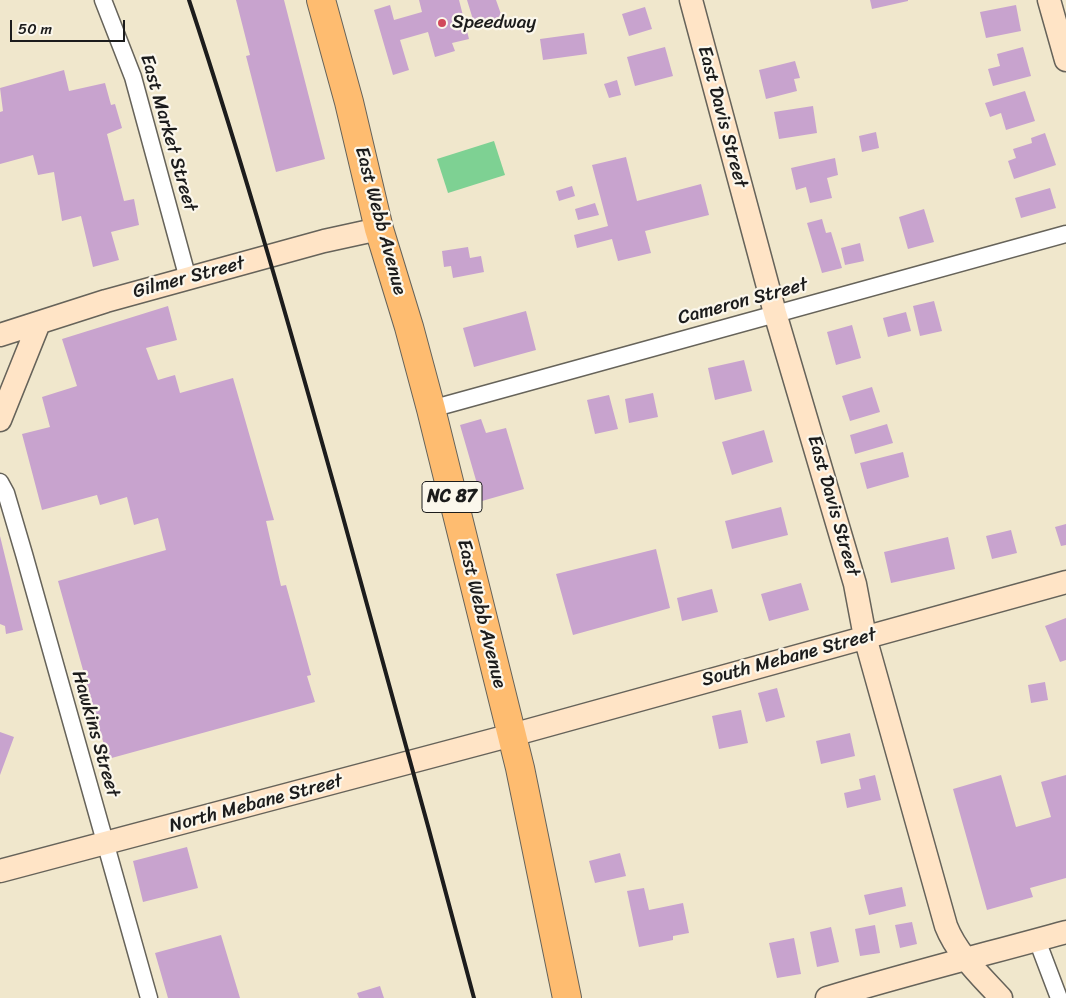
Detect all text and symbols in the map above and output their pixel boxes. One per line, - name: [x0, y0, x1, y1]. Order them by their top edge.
- scale bar: [12, 10, 128, 42]
- place label: Speedway: [452, 12, 536, 34]
- text: 50 m: [18, 16, 52, 42]
- marker: Speedway: [436, 17, 448, 29]
- street label: East Davis Street: [692, 44, 752, 190]
- street label: East Market Street: [135, 52, 201, 214]
- street label: East Webb Avenue: [349, 144, 411, 298]
- street label: Gilmer Street: [131, 252, 247, 304]
- street label: Cameron Street: [676, 274, 810, 330]
- street label: East Davis Street: [802, 433, 864, 579]
- road number: NC 87: [422, 482, 482, 512]
- street label: East Webb Avenue: [451, 537, 511, 691]
- street label: South Mebane Street: [699, 624, 879, 692]
- street label: Hawkins Street: [66, 668, 124, 800]
- street label: North Mebane Street: [167, 770, 345, 838]

